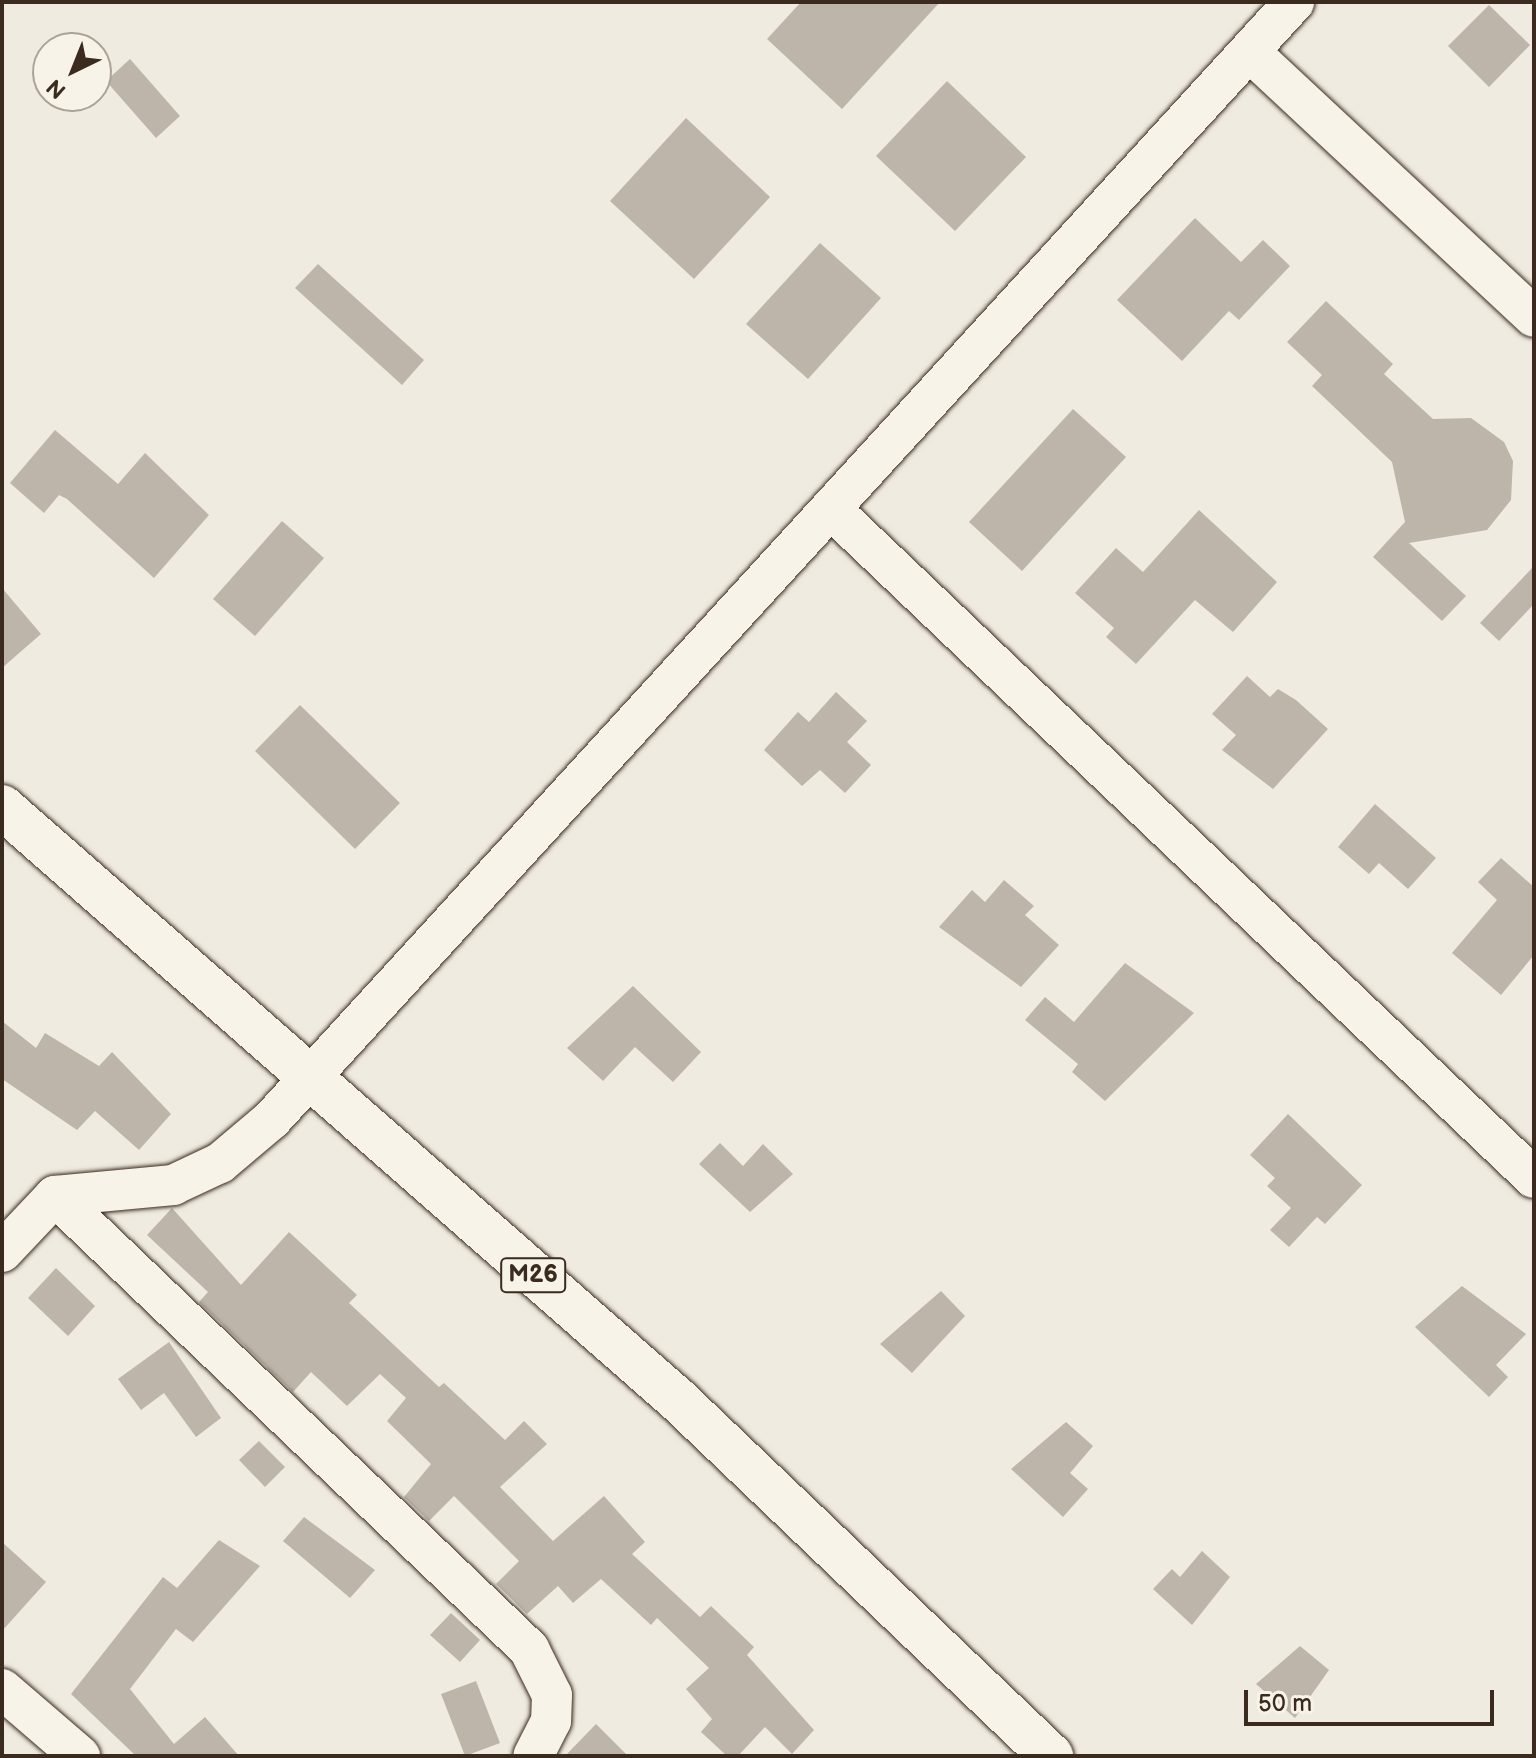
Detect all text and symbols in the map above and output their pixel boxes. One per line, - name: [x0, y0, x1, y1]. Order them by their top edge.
- north arrow: [32, 32, 112, 112]
- text: N: [41, 73, 72, 104]
- road number: M26: [499, 1255, 567, 1295]
- scale bar: [1248, 1674, 1498, 1724]
- text: 50 m: [1258, 1689, 1312, 1718]

